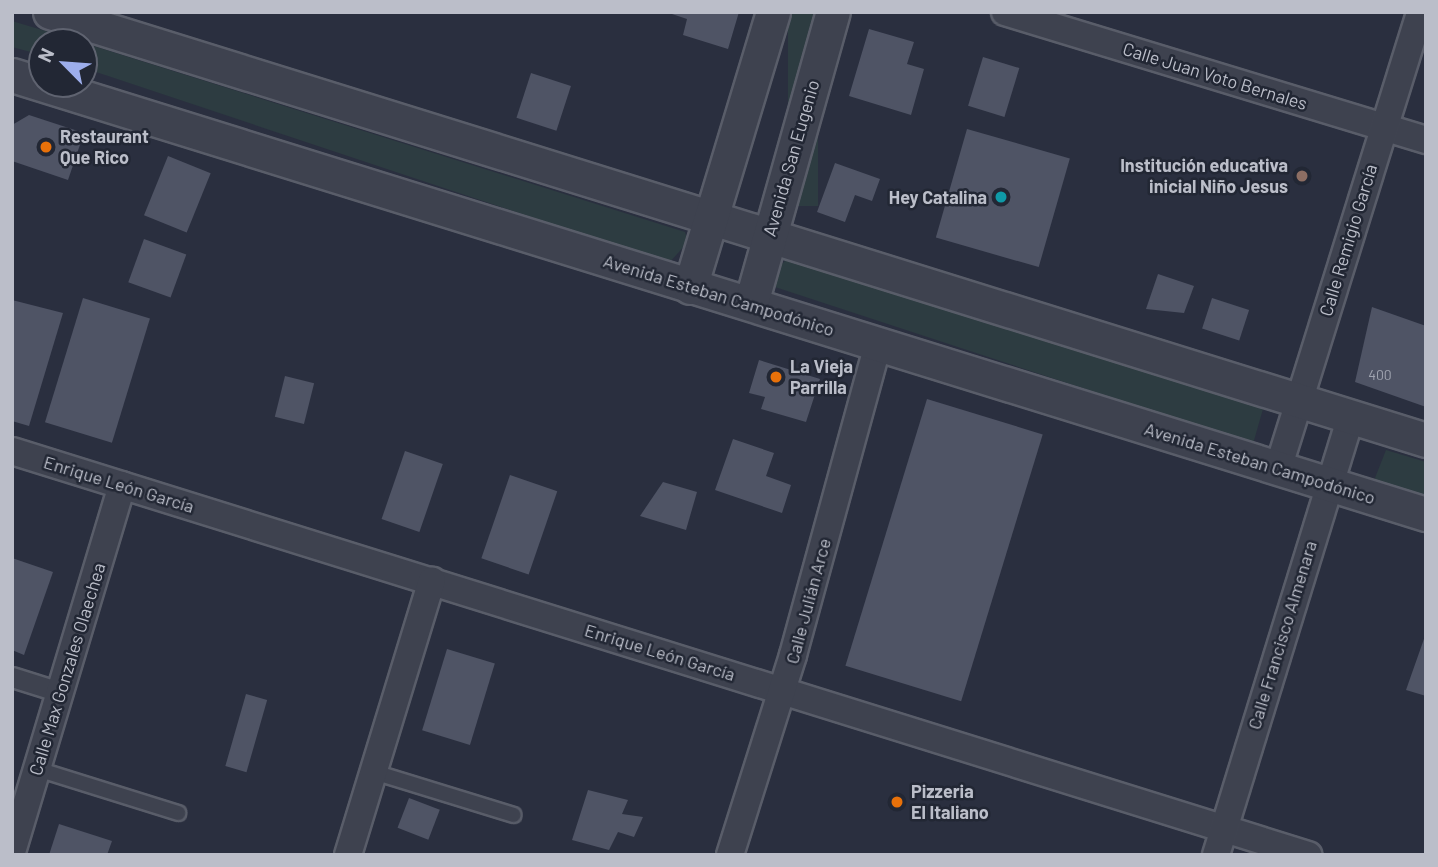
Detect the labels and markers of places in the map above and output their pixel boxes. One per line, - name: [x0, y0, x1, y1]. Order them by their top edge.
- place label: Restaurant Que Rico: [60, 126, 149, 168]
- marker: Restaurant Que Rico: [38, 139, 54, 155]
- place label: Institución educativa inicial Niño Jesus: [1120, 155, 1288, 198]
- marker: Institución educativa inicial Niño Jesus: [1294, 168, 1310, 184]
- place label: Hey Catalina: [889, 186, 987, 208]
- marker: Hey Catalina: [993, 189, 1009, 205]
- place label: La Vieja Parrilla: [790, 356, 853, 398]
- marker: La Vieja Parrilla: [768, 369, 784, 385]
- place label: Pizzeria El Italiano: [911, 781, 989, 824]
- marker: Pizzeria El Italiano: [889, 794, 905, 810]

